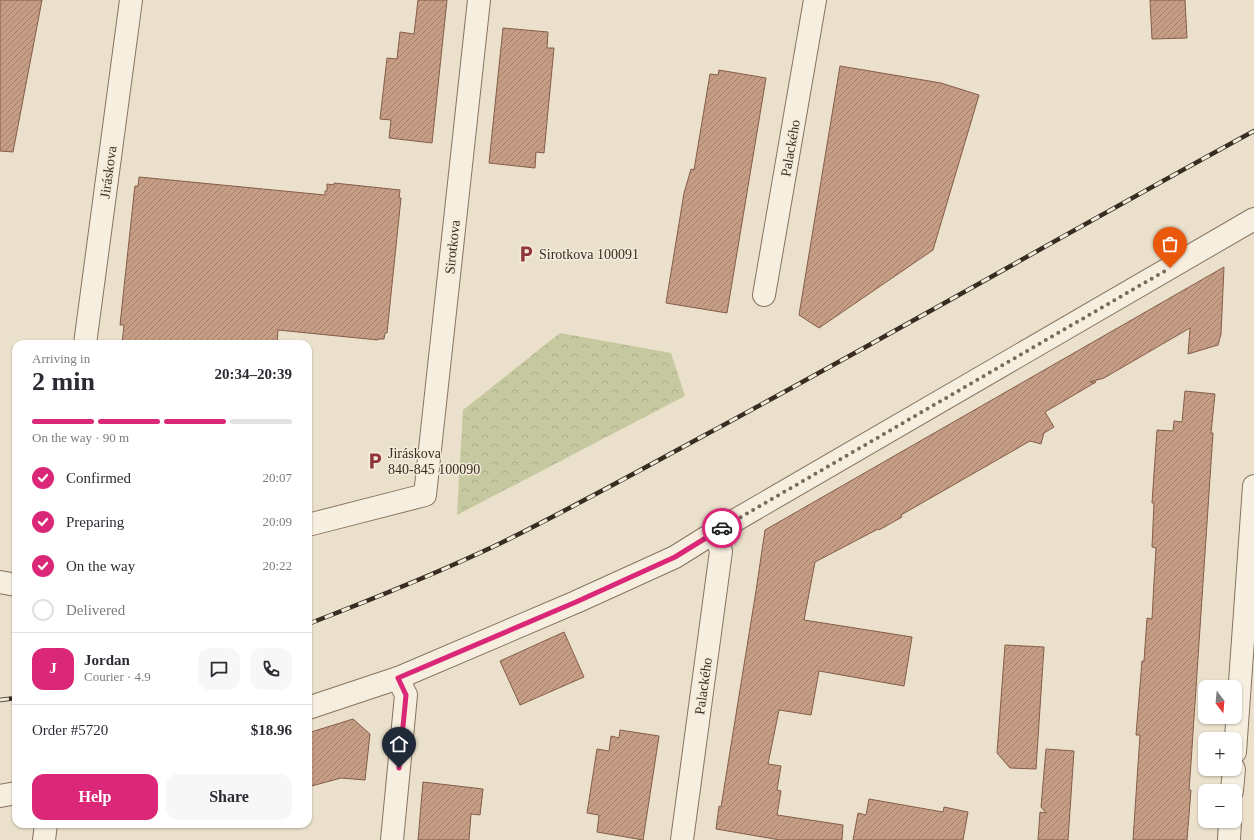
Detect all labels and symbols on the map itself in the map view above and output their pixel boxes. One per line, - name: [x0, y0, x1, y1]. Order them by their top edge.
- street label: Palackého: [778, 118, 803, 178]
- street label: Jiráskova: [97, 144, 120, 199]
- street label: Sirotkova: [442, 218, 463, 275]
- pin: [1153, 227, 1187, 268]
- parking icon: Sirotkova 100091: [516, 244, 536, 264]
- place label: Sirotkova 100091: [539, 247, 639, 262]
- place label: Jiráskova 840-845 100090: [388, 446, 480, 477]
- parking icon: Jiráskova 840-845 100090: [365, 451, 385, 471]
- courier: [702, 508, 742, 548]
- street label: Palackého: [692, 657, 715, 716]
- north arrow: [1198, 680, 1242, 724]
- pin: [382, 727, 416, 768]

